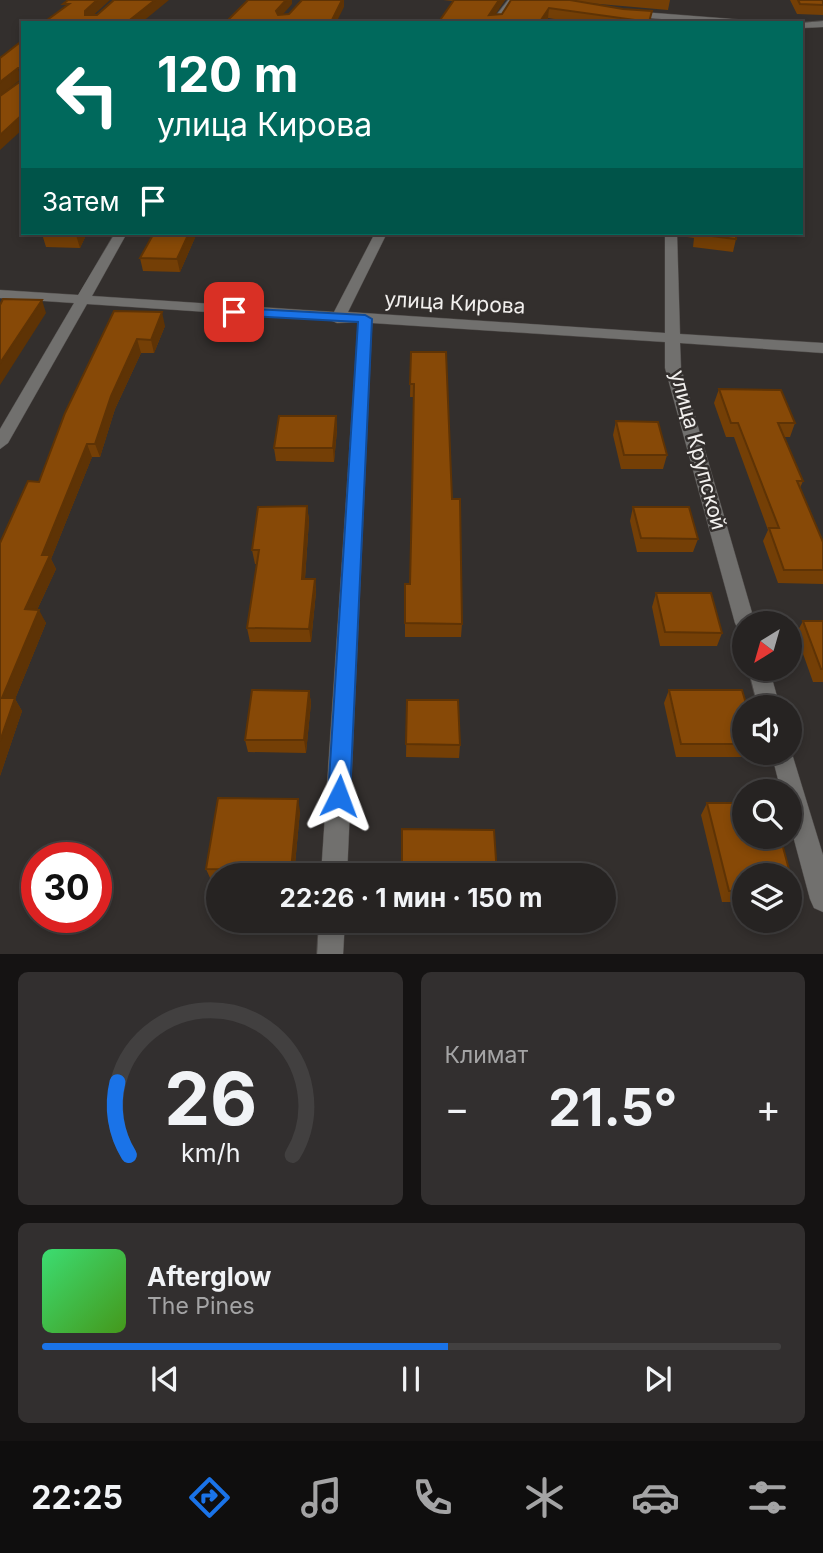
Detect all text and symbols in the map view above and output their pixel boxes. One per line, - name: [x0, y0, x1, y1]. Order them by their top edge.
- text: 120 m: [157, 45, 298, 104]
- icon: left: [42, 49, 133, 140]
- text: улица Кирова: [157, 105, 372, 144]
- icon: arrive: [134, 182, 172, 220]
- text: Затем: [42, 186, 120, 217]
- pin: [204, 282, 264, 342]
- street label: улица Кирова: [384, 286, 526, 319]
- icon: arrive: [215, 293, 253, 331]
- street label: улица Крупской: [665, 367, 732, 532]
- north arrow: [732, 611, 802, 681]
- map controls: [732, 611, 802, 933]
- button: sound: [732, 695, 802, 765]
- position arrow: [302, 759, 376, 833]
- button: search: [732, 779, 802, 849]
- speed limit sign: 30: [21, 842, 112, 933]
- button: layers: [732, 863, 802, 933]
- text: 22:26 · 1 мин · 150 m: [280, 882, 542, 913]
- text: Климат: [445, 1041, 528, 1069]
- text: 26: [164, 1054, 257, 1143]
- text: 21.5°: [548, 1076, 677, 1139]
- text: −: [445, 1085, 470, 1131]
- text: +: [756, 1085, 781, 1131]
- text: km/h: [181, 1137, 240, 1167]
- text: Afterglow: [147, 1261, 271, 1292]
- text: The Pines: [147, 1292, 255, 1320]
- icon: previous: [146, 1360, 184, 1398]
- icon: pause: [392, 1360, 430, 1398]
- icon: next: [639, 1360, 677, 1398]
- icon: directions: [185, 1473, 234, 1522]
- icon: music: [297, 1473, 346, 1522]
- icon: phone: [408, 1473, 457, 1522]
- icon: climate: [520, 1473, 569, 1522]
- icon: car: [631, 1473, 680, 1522]
- icon: filters: [743, 1473, 792, 1522]
- text: 22:25: [31, 1478, 123, 1517]

